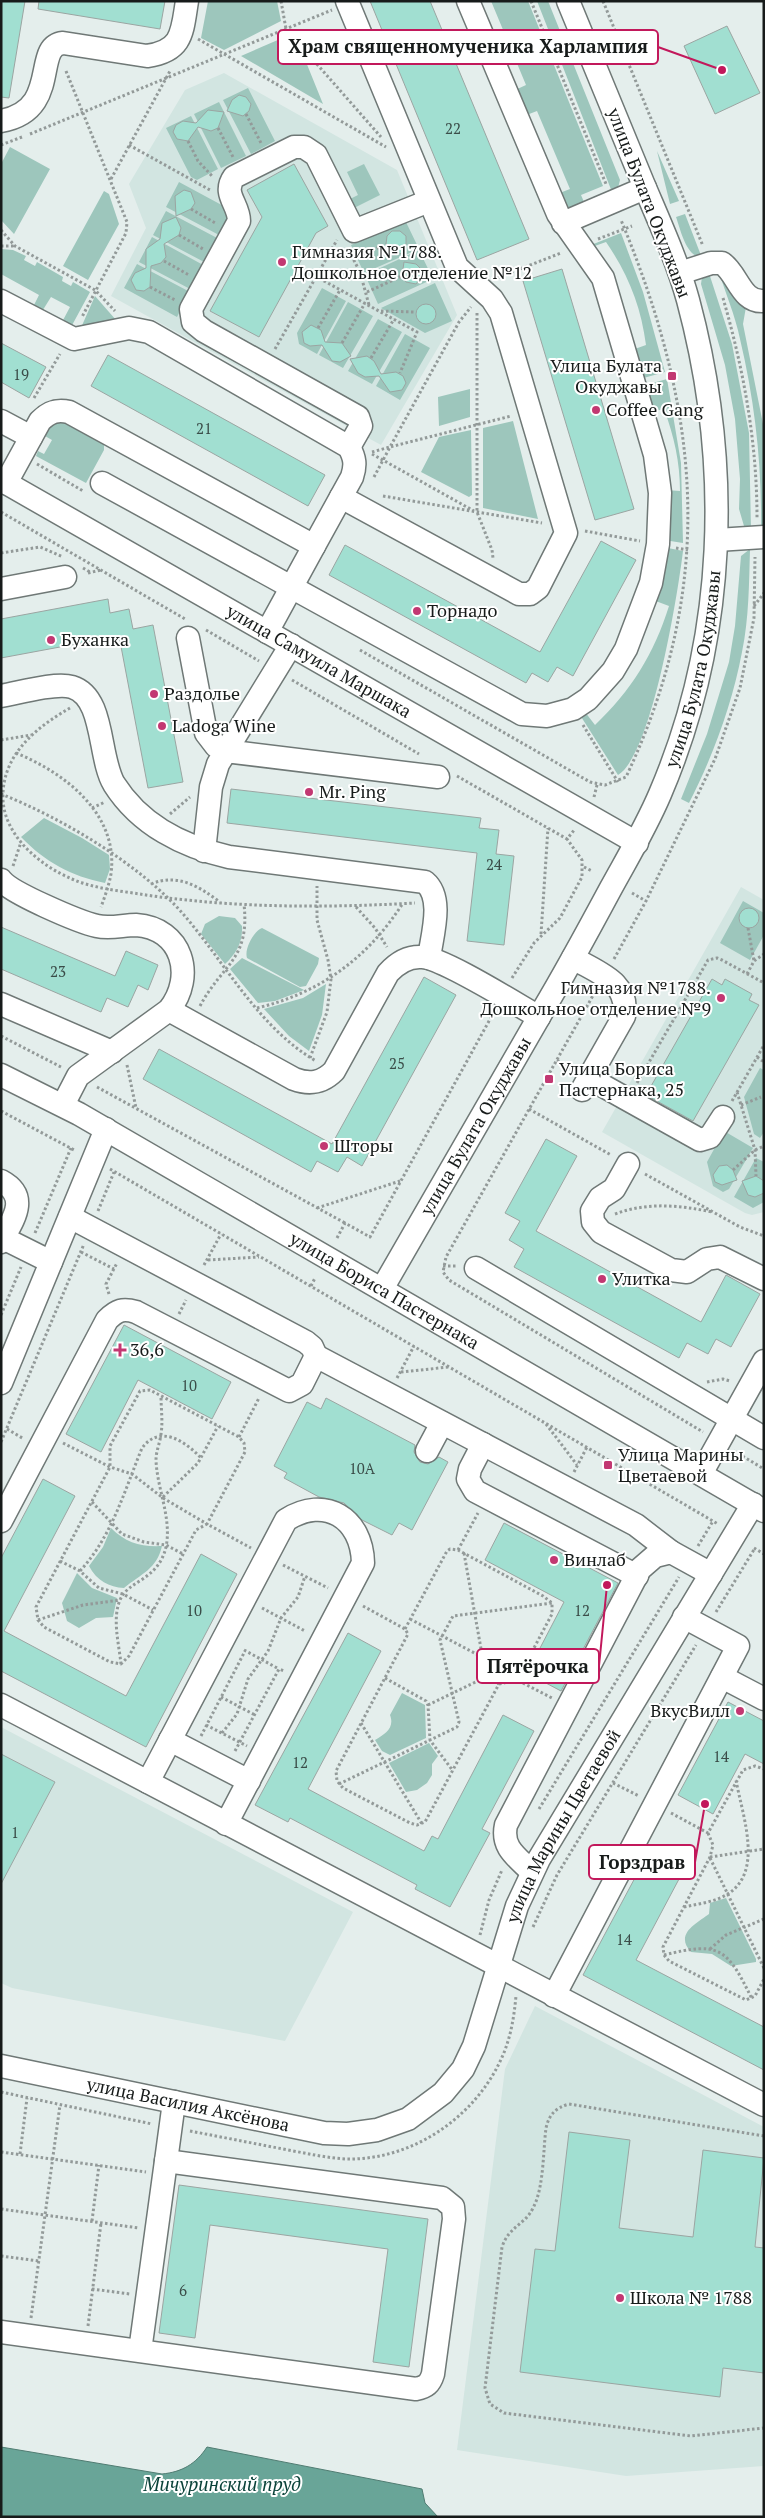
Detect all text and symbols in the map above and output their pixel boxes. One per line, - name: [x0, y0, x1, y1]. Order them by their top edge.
- callout: Храм священномученика Харлампия: [278, 30, 658, 64]
- text: Храм священномученика Харлампия: [288, 33, 648, 58]
- street label: улица Булата Окуджавы: [602, 103, 697, 301]
- house number: 22: [445, 118, 461, 138]
- place label: Гимназия №1788. Дошкольное отделение №12: [292, 239, 532, 284]
- marker: Гимназия №1788. Дошкольное отделение №12: [276, 256, 288, 268]
- place label: Улица Булата Окуджавы: [550, 353, 662, 398]
- house number: 19: [13, 364, 29, 384]
- marker: Улица Булата Окуджавы: [666, 370, 678, 382]
- place label: Coffee Gang: [606, 397, 704, 421]
- marker: Coffee Gang: [590, 404, 602, 416]
- house number: 21: [196, 418, 212, 438]
- street label: улица Булата Окуджавы: [658, 569, 725, 772]
- street label: улица Самуила Маршака: [222, 598, 416, 723]
- place label: Торнадо: [427, 598, 498, 622]
- marker: Торнадо: [411, 605, 423, 617]
- place label: Буханка: [61, 627, 129, 651]
- marker: Буханка: [45, 634, 57, 646]
- place label: Раздолье: [164, 681, 240, 705]
- marker: Раздолье: [148, 688, 160, 700]
- place label: Ladoga Wine: [172, 713, 276, 737]
- marker: Ladoga Wine: [156, 720, 168, 732]
- place label: Mr. Ping: [319, 779, 386, 803]
- marker: Mr. Ping: [303, 786, 315, 798]
- house number: 24: [486, 854, 502, 874]
- house number: 23: [50, 961, 66, 981]
- place label: Гимназия №1788. Дошкольное отделение №9: [481, 975, 711, 1020]
- marker: Гимназия №1788. Дошкольное отделение №9: [715, 992, 727, 1004]
- street label: улица Булата Окуджавы: [414, 1032, 536, 1220]
- house number: 25: [389, 1053, 405, 1073]
- place label: Улица Бориса Пастернака, 25: [559, 1056, 684, 1101]
- marker: Улица Бориса Пастернака, 25: [543, 1073, 555, 1085]
- place label: Шторы: [334, 1133, 393, 1157]
- marker: Шторы: [318, 1140, 330, 1152]
- street label: улица Бориса Пастернака: [285, 1225, 484, 1354]
- place label: Улитка: [612, 1266, 671, 1290]
- marker: Улитка: [596, 1273, 608, 1285]
- place label: 36,6: [130, 1337, 164, 1361]
- marker: 36,6: [114, 1344, 126, 1356]
- house number: 10: [181, 1375, 197, 1395]
- place label: Улица Марины Цветаевой: [618, 1442, 744, 1487]
- house number: 10А: [349, 1458, 376, 1478]
- marker: Улица Марины Цветаевой: [602, 1459, 614, 1471]
- place label: Винлаб: [564, 1547, 626, 1571]
- marker: Винлаб: [548, 1554, 560, 1566]
- house number: 10: [186, 1600, 202, 1620]
- house number: 12: [574, 1600, 590, 1620]
- callout: Пятёрочка: [477, 1649, 599, 1683]
- text: Пятёрочка: [487, 1653, 589, 1678]
- place label: ВкусВилл: [650, 1698, 730, 1722]
- marker: ВкусВилл: [734, 1705, 746, 1717]
- street label: улица Марины Цветаевой: [499, 1724, 626, 1926]
- house number: 14: [713, 1746, 729, 1766]
- house number: 12: [292, 1752, 308, 1772]
- house number: 1: [11, 1822, 19, 1842]
- callout: Горздрав: [589, 1845, 695, 1879]
- text: Горздрав: [599, 1849, 685, 1874]
- house number: 14: [616, 1929, 632, 1949]
- street label: улица Василия Аксёнова: [84, 2071, 292, 2137]
- house number: 6: [179, 2280, 187, 2300]
- place label: Школа № 1788: [630, 2285, 752, 2309]
- marker: Школа № 1788: [614, 2292, 626, 2304]
- water label: Мичуринский пруд: [142, 2471, 301, 2496]

